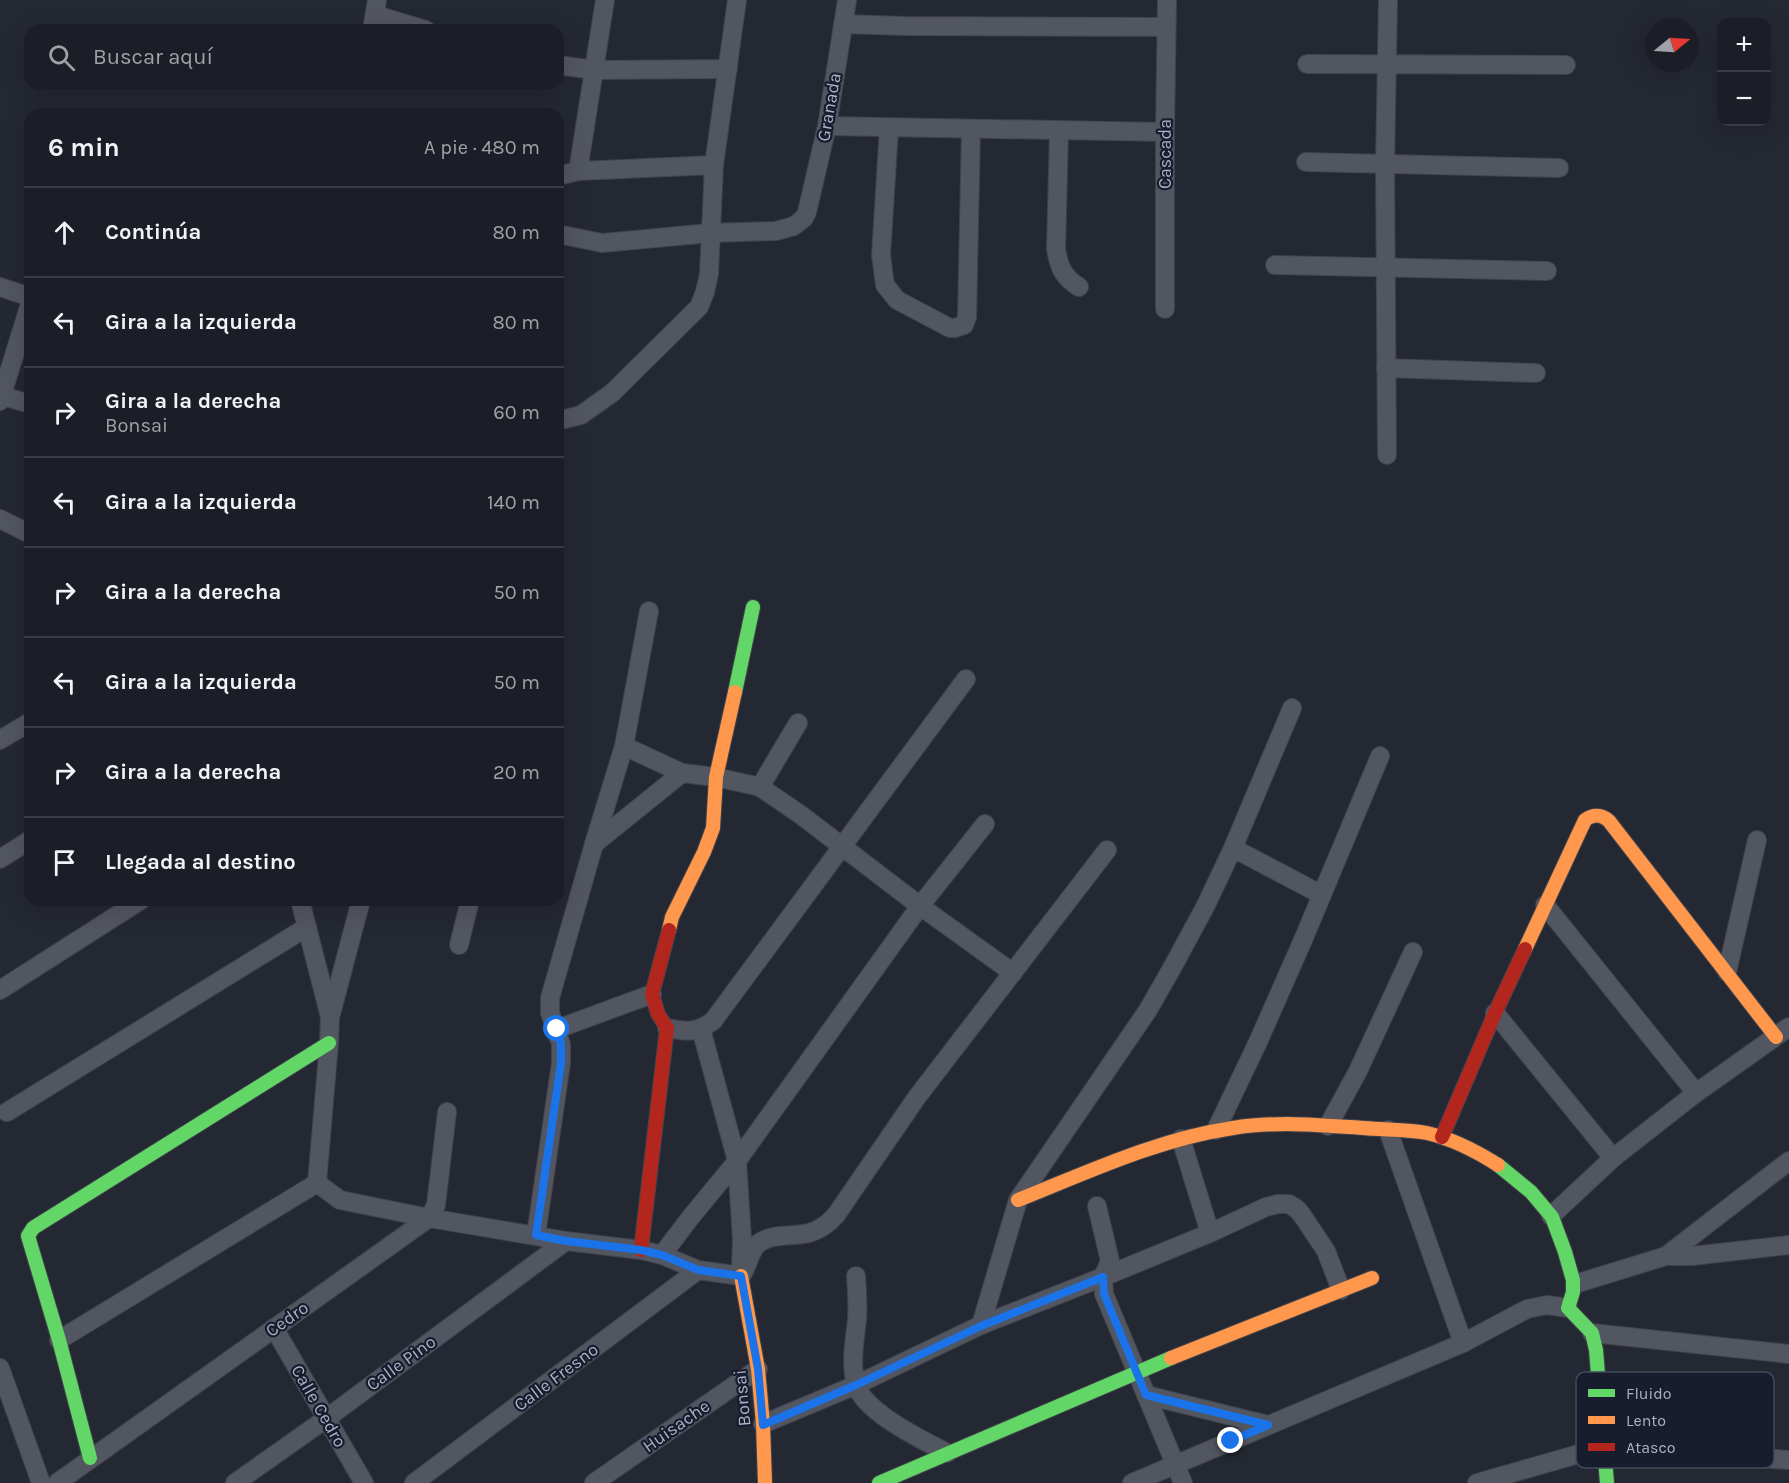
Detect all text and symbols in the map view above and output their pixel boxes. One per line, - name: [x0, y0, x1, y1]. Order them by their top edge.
- north arrow: [1645, 18, 1699, 72]
- map controls: [1717, 18, 1771, 126]
- button: +: [1717, 18, 1771, 72]
- search box: [24, 24, 564, 90]
- icon: search: [45, 41, 78, 74]
- text: Buscar aquí: [93, 44, 213, 70]
- street label: Granada: [812, 71, 846, 143]
- button: −: [1717, 72, 1771, 126]
- street label: Cascada: [1154, 119, 1176, 189]
- text: 6 min: [48, 132, 120, 163]
- text: A pie · 480 m: [424, 136, 540, 159]
- icon: ahead: [48, 216, 81, 249]
- text: Continúa: [105, 219, 201, 245]
- text: 80 m: [492, 221, 540, 244]
- icon: left: [48, 306, 81, 339]
- text: Gira a la izquierda: [105, 309, 297, 335]
- text: 80 m: [492, 311, 540, 334]
- text: Gira a la derecha: [105, 388, 281, 414]
- icon: right: [48, 396, 81, 429]
- text: 60 m: [493, 401, 540, 424]
- text: Bonsai: [105, 414, 168, 437]
- icon: left: [48, 486, 81, 519]
- text: Gira a la izquierda: [105, 489, 297, 515]
- text: 140 m: [487, 491, 540, 514]
- icon: right: [48, 576, 81, 609]
- text: Gira a la derecha: [105, 579, 281, 605]
- text: 50 m: [493, 581, 540, 604]
- icon: left: [48, 666, 81, 699]
- text: Gira a la izquierda: [105, 669, 297, 695]
- text: 50 m: [493, 671, 540, 694]
- icon: right: [48, 756, 81, 789]
- text: Gira a la derecha: [105, 759, 281, 785]
- text: 20 m: [493, 761, 540, 784]
- icon: arrive: [48, 846, 81, 879]
- text: Llegada al destino: [105, 849, 296, 875]
- route start: [543, 1015, 569, 1041]
- street label: Cedro: [261, 1296, 313, 1342]
- street label: Calle Pino: [362, 1330, 440, 1396]
- street label: Calle Fresno: [509, 1338, 603, 1416]
- street label: Calle Cedro: [287, 1361, 351, 1451]
- street label: Bonsai: [729, 1369, 755, 1427]
- legend: [1576, 1372, 1774, 1468]
- text: Fluido: [1626, 1384, 1672, 1403]
- street label: Huisache: [638, 1395, 714, 1457]
- text: Lento: [1626, 1411, 1666, 1430]
- route end: [1217, 1427, 1243, 1453]
- text: Atasco: [1626, 1438, 1675, 1457]

